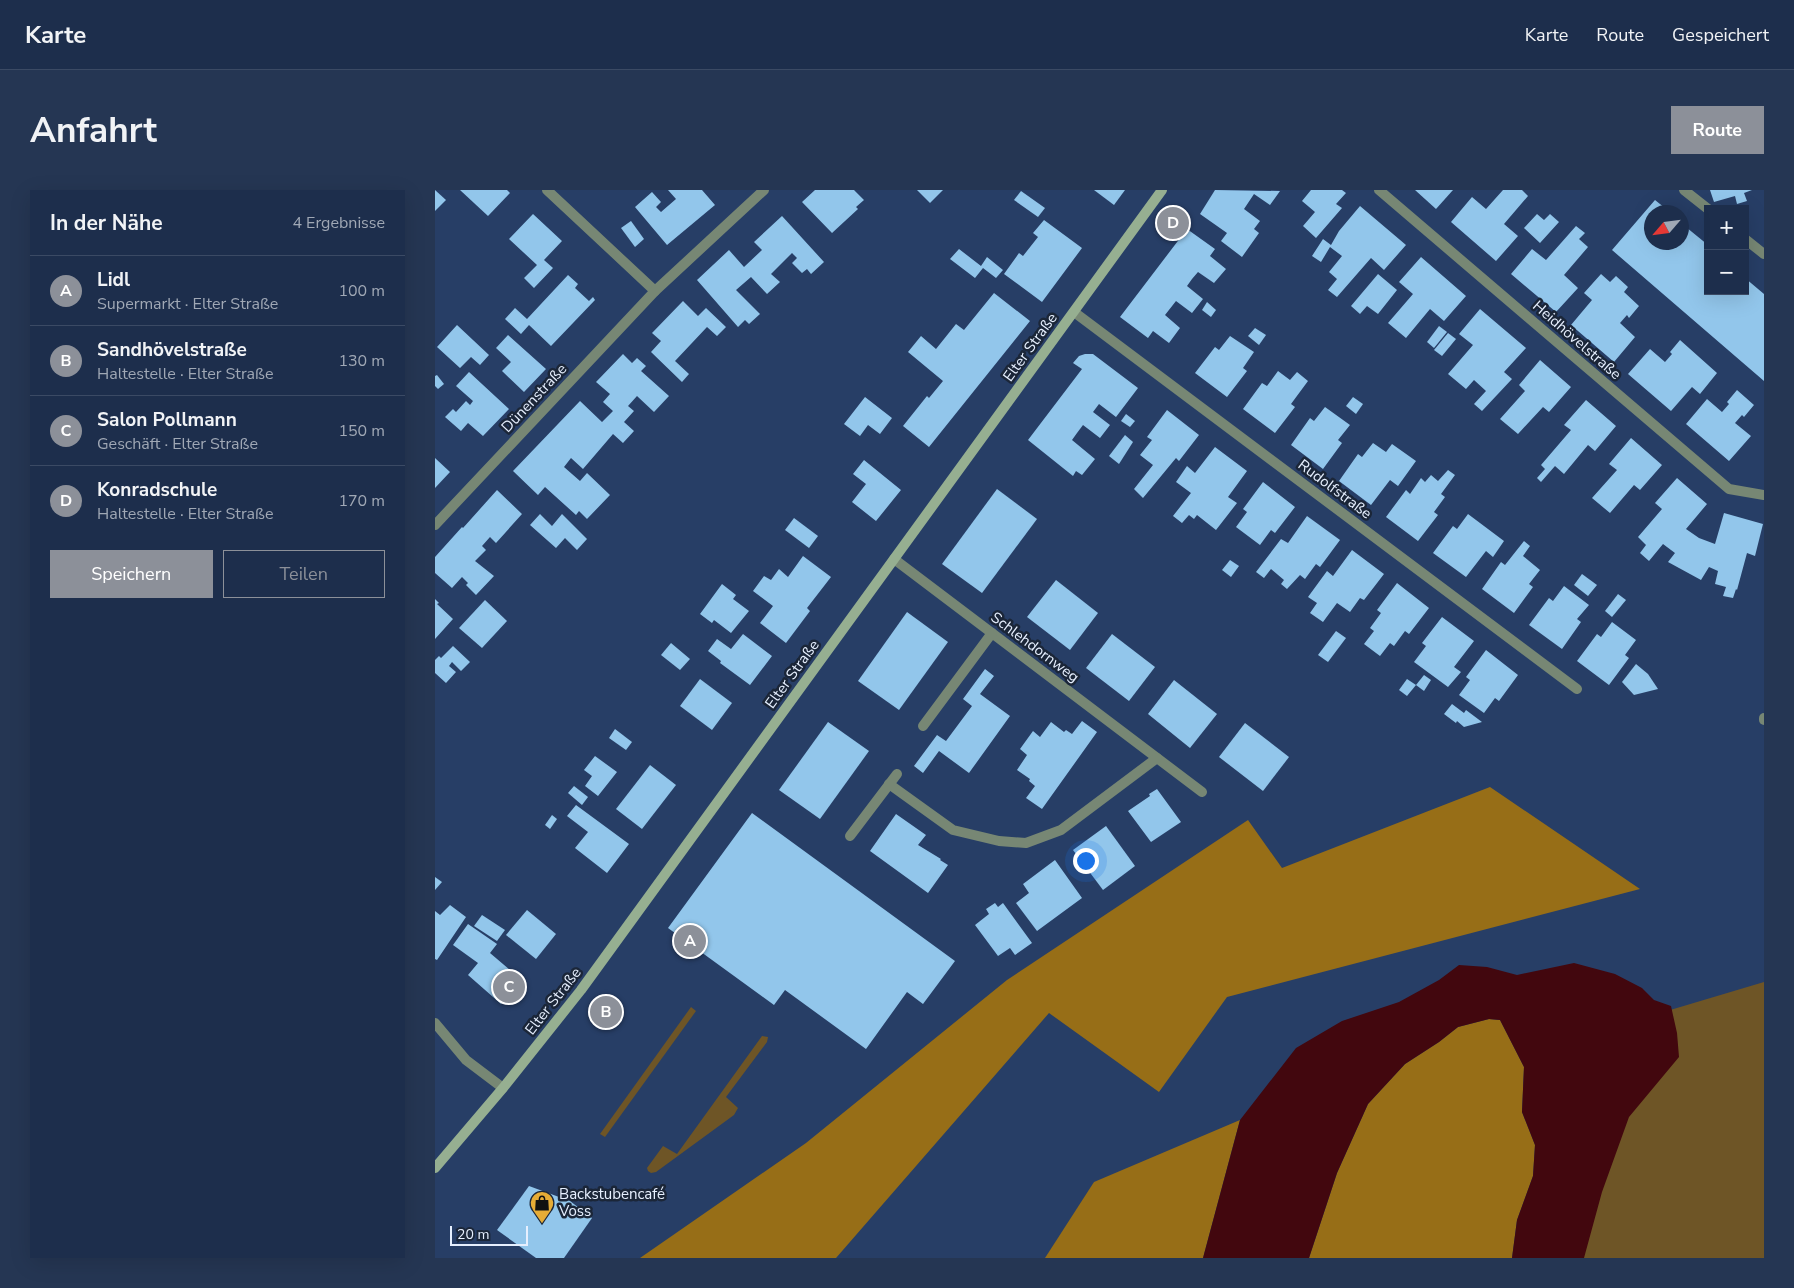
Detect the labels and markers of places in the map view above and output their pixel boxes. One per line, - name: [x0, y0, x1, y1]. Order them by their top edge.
- pin: D: [1157, 204, 1189, 242]
- pin: A: [674, 922, 706, 960]
- pin: C: [493, 968, 525, 1006]
- pin: B: [590, 993, 622, 1031]
- place label: Backstubencafé Voss: [558, 1184, 665, 1221]
- shop icon: Backstubencafé Voss: [529, 1190, 555, 1224]

